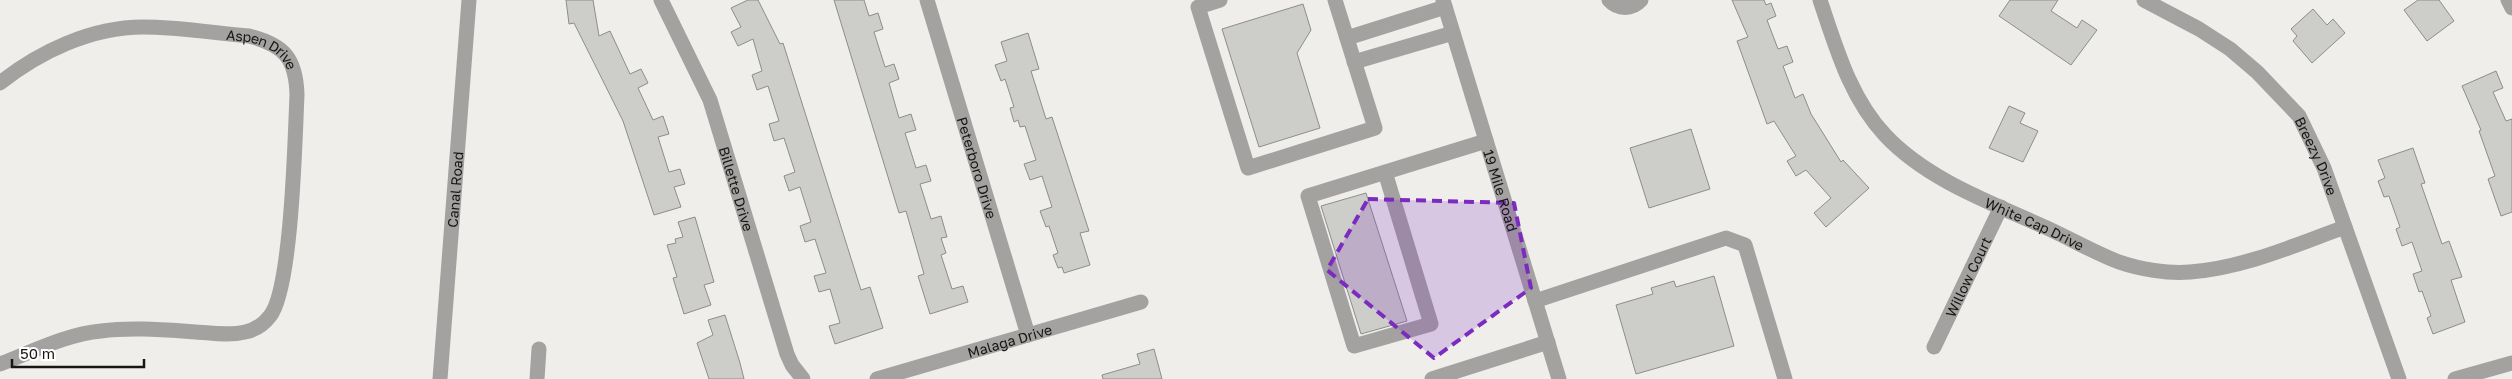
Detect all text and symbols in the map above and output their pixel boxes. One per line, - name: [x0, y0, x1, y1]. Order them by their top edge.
- street label: Aspen Drive: [225, 25, 301, 72]
- street label: Breezy Drive: [2292, 114, 2341, 197]
- street label: Peterboro Drive: [954, 115, 1001, 220]
- street label: Billette Drive: [716, 144, 758, 233]
- street label: 19 Mile Road: [1481, 147, 1522, 233]
- street label: Canal Road: [443, 151, 466, 228]
- street label: White Cap Drive: [1982, 193, 2087, 254]
- street label: Willow Court: [1941, 234, 1994, 320]
- street label: Malaga Drive: [965, 320, 1054, 361]
- scale bar: [12, 336, 145, 368]
- text: 50 m: [20, 344, 55, 362]

